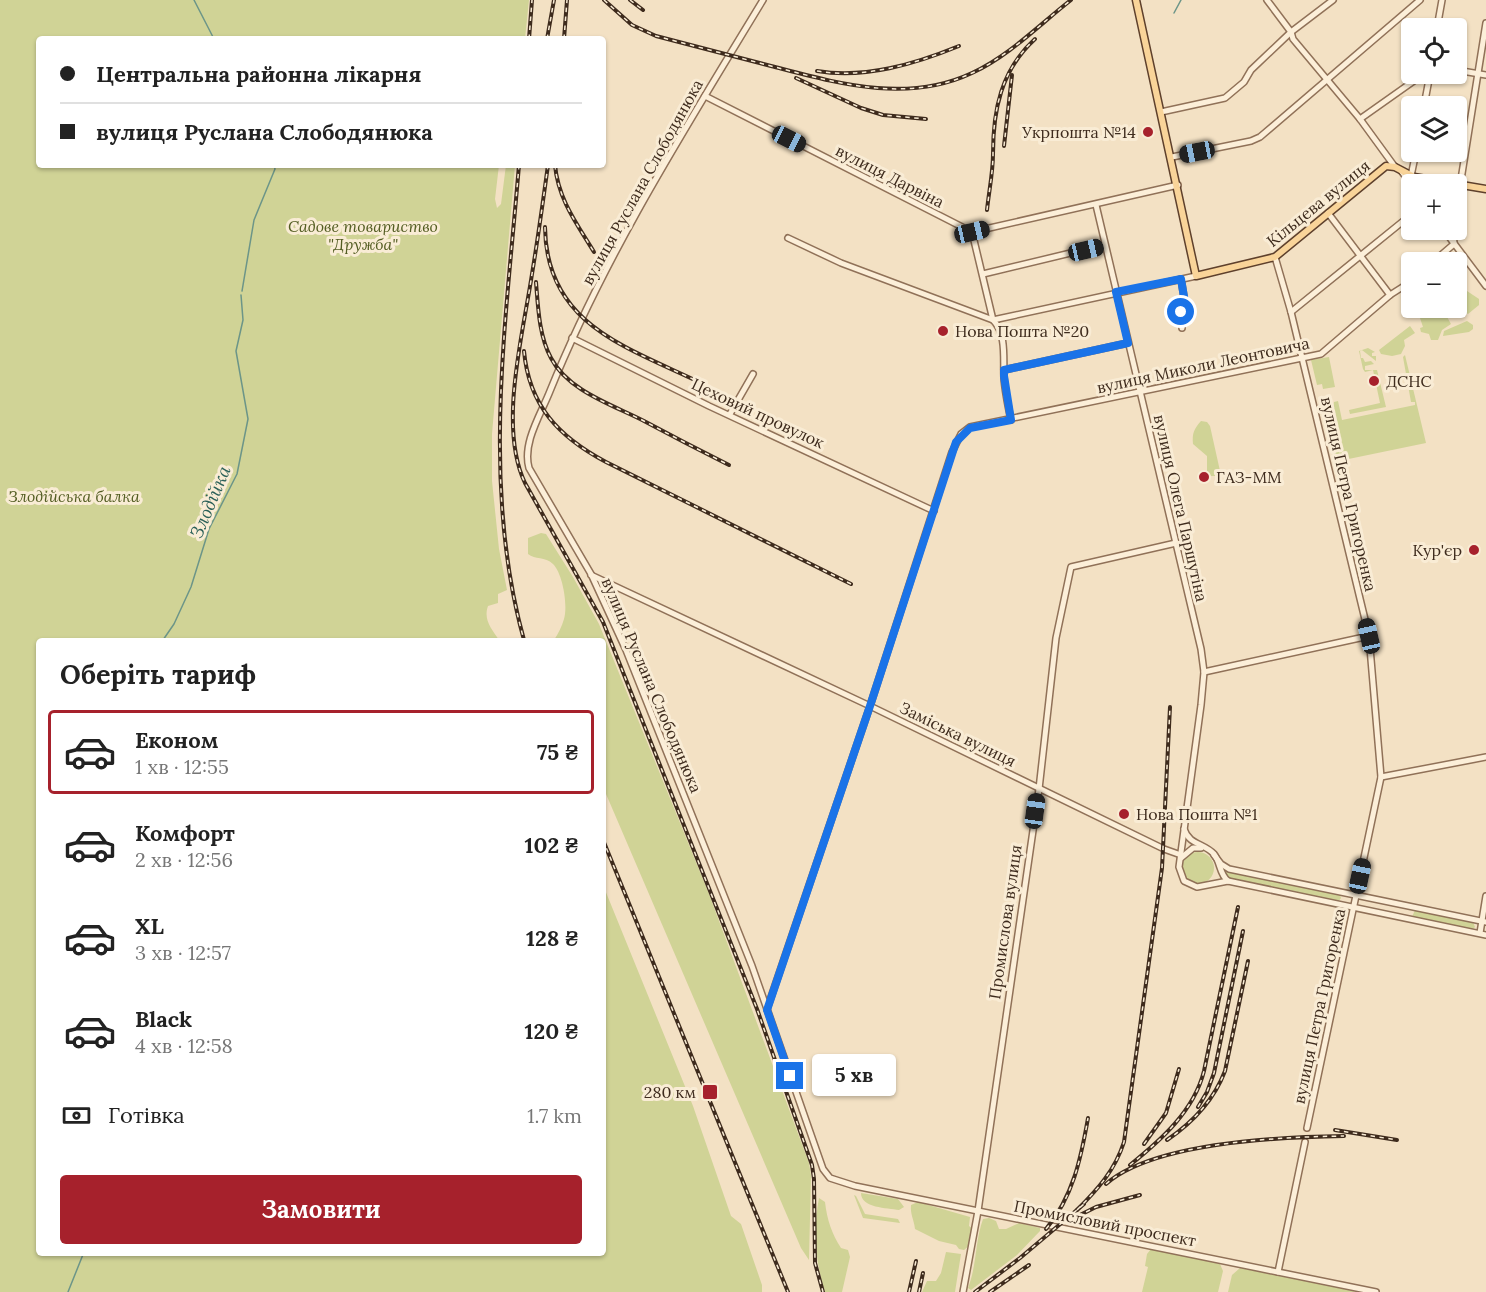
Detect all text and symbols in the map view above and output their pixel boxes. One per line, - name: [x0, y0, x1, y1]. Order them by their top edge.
- map controls: [1401, 18, 1467, 318]
- button: locate: [1401, 18, 1467, 84]
- text: Центральна районна лікарня: [96, 60, 422, 88]
- street label: вулиця Руслана Слободянюка: [577, 76, 707, 288]
- button: layers: [1401, 96, 1467, 162]
- text: вулиця Руслана Слободянюка: [96, 118, 433, 146]
- place label: Укрпошта №14: [1021, 122, 1136, 142]
- car: [769, 123, 809, 155]
- marker: Укрпошта №14: [1141, 125, 1155, 139]
- street label: вулиця Дарвіна: [832, 140, 948, 212]
- car: [1178, 140, 1216, 164]
- street label: Кільцева вулиця: [1262, 155, 1374, 251]
- button: +: [1401, 174, 1467, 240]
- park label: Садове товариство "Дружба": [288, 216, 438, 254]
- car: [952, 219, 992, 245]
- car: [1066, 237, 1106, 263]
- button: −: [1401, 252, 1467, 318]
- route start: [1167, 298, 1194, 325]
- place label: Нова Пошта №20: [955, 321, 1089, 341]
- marker: Нова Пошта №20: [936, 324, 950, 338]
- street label: вулиця Миколи Леонтовича: [1095, 333, 1311, 397]
- place label: ДСНС: [1386, 371, 1432, 391]
- street label: Цеховий провулок: [688, 373, 828, 453]
- marker: ДСНС: [1367, 374, 1381, 388]
- street label: вулиця Петра Григоренка: [1317, 395, 1381, 593]
- street label: вулиця Олега Паршутіна: [1150, 412, 1212, 604]
- water label: Злодійка: [185, 462, 236, 542]
- place label: ГАЗ-ММ: [1216, 467, 1282, 487]
- marker: ГАЗ-ММ: [1197, 470, 1211, 484]
- park label: Злодійська балка: [8, 486, 140, 506]
- place label: Кур'єр: [1413, 540, 1462, 560]
- marker: Кур'єр: [1467, 543, 1481, 557]
- street label: вулиця Руслана Слободянюка: [598, 574, 706, 796]
- car: [1356, 616, 1382, 656]
- text: Оберіть тариф: [60, 657, 256, 691]
- street label: Заміська вулиця: [897, 697, 1019, 771]
- icon: car: [63, 725, 117, 779]
- text: Економ: [135, 726, 218, 754]
- text: 75 ₴: [537, 738, 579, 766]
- text: 1 хв · 12:55: [135, 754, 229, 779]
- car: [1024, 792, 1046, 830]
- place label: Нова Пошта №1: [1136, 804, 1258, 824]
- marker: Нова Пошта №1: [1117, 807, 1131, 821]
- icon: car: [63, 818, 117, 872]
- text: Комфорт: [135, 819, 235, 847]
- text: 102 ₴: [525, 831, 579, 859]
- street label: Промислова вулиця: [984, 843, 1026, 1001]
- text: 2 хв · 12:56: [135, 847, 233, 872]
- car: [1347, 857, 1373, 895]
- street label: вулиця Петра Григоренка: [1289, 907, 1349, 1105]
- icon: car: [63, 911, 117, 965]
- text: XL: [135, 912, 164, 940]
- text: 128 ₴: [526, 924, 579, 952]
- text: 3 хв · 12:57: [135, 940, 231, 965]
- icon: car: [63, 1004, 117, 1058]
- text: Black: [135, 1005, 192, 1033]
- text: 120 ₴: [525, 1017, 579, 1045]
- text: 4 хв · 12:58: [135, 1033, 233, 1058]
- callout: 5 хв: [811, 1055, 895, 1097]
- route end: [776, 1062, 803, 1089]
- text: 5 хв: [835, 1062, 873, 1087]
- place label: 280 км: [644, 1082, 696, 1102]
- marker: 280 км: [701, 1083, 719, 1101]
- icon: cash: [60, 1099, 93, 1132]
- text: Готівка: [108, 1101, 185, 1129]
- text: 1.7 km: [527, 1103, 582, 1128]
- button: Замовити: [60, 1175, 582, 1244]
- street label: Промисловий проспект: [1012, 1196, 1198, 1250]

